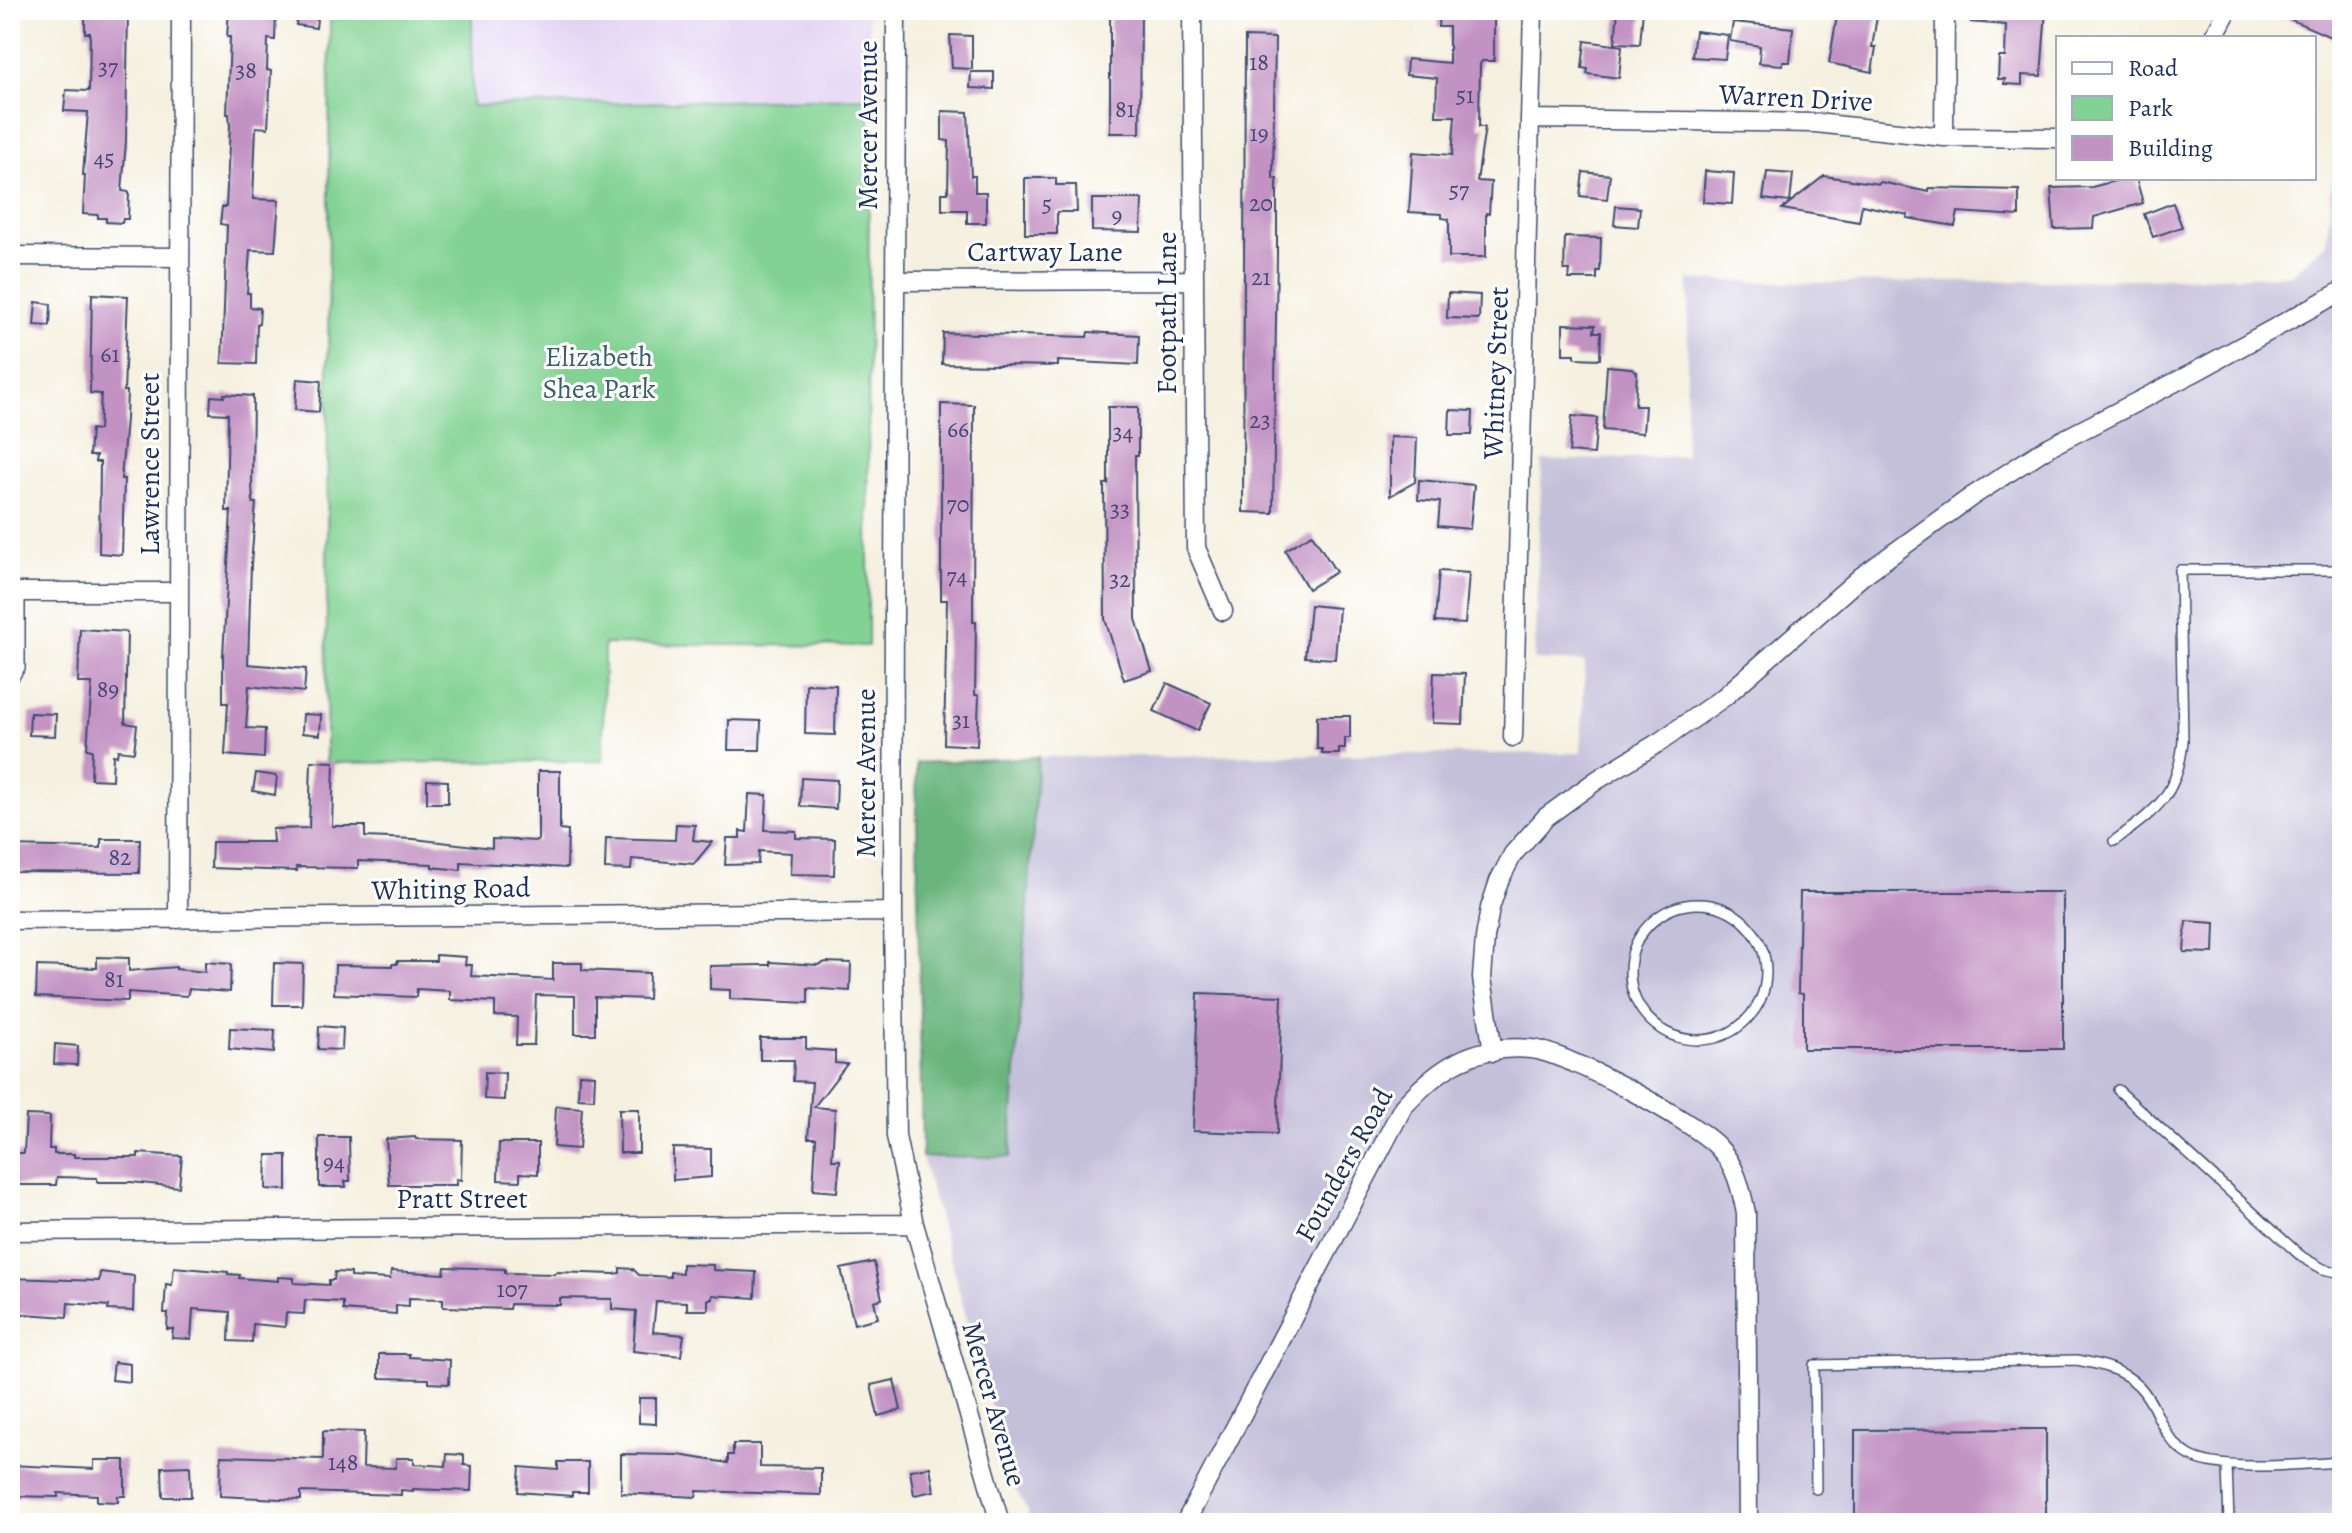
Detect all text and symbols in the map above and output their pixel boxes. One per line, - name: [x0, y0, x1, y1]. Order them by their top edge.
- legend: [2056, 36, 2316, 180]
- street label: Mercer Avenue: [849, 40, 887, 210]
- house number: 18: [1249, 46, 1269, 78]
- house number: 37: [98, 51, 119, 83]
- text: Road: [2128, 52, 2178, 84]
- house number: 38: [235, 54, 257, 86]
- street label: Warren Drive: [1717, 75, 1874, 121]
- house number: 51: [1456, 79, 1474, 111]
- text: Park: [2128, 92, 2173, 124]
- house number: 81: [1115, 93, 1135, 125]
- house number: 19: [1249, 117, 1269, 149]
- text: Building: [2128, 132, 2213, 164]
- house number: 45: [93, 142, 115, 174]
- house number: 57: [1449, 174, 1470, 206]
- house number: 20: [1249, 187, 1273, 219]
- house number: 5: [1042, 188, 1052, 220]
- house number: 9: [1112, 199, 1122, 231]
- street label: Footpath Lane: [1148, 232, 1186, 394]
- street label: Cartway Lane: [967, 233, 1123, 271]
- house number: 21: [1251, 261, 1271, 293]
- street label: Whitney Street: [1474, 286, 1518, 461]
- house number: 61: [100, 338, 120, 370]
- park label: Elizabeth Shea Park: [542, 338, 656, 408]
- street label: Lawrence Street: [131, 372, 169, 556]
- house number: 23: [1249, 404, 1271, 436]
- house number: 66: [947, 413, 969, 445]
- house number: 34: [1113, 416, 1134, 448]
- house number: 70: [947, 488, 969, 520]
- house number: 33: [1110, 493, 1130, 525]
- house number: 74: [947, 560, 968, 592]
- house number: 32: [1109, 563, 1131, 595]
- house number: 89: [97, 673, 119, 705]
- street label: Mercer Avenue: [847, 688, 885, 858]
- house number: 31: [952, 704, 970, 736]
- house number: 82: [108, 841, 132, 873]
- street label: Whiting Road: [370, 869, 532, 909]
- house number: 81: [104, 963, 124, 995]
- street label: Founders Road: [1286, 1080, 1403, 1249]
- house number: 94: [323, 1146, 345, 1178]
- street label: Pratt Street: [396, 1180, 528, 1218]
- house number: 107: [496, 1273, 528, 1305]
- street label: Mercer Avenue: [952, 1317, 1036, 1491]
- house number: 148: [328, 1446, 358, 1478]

